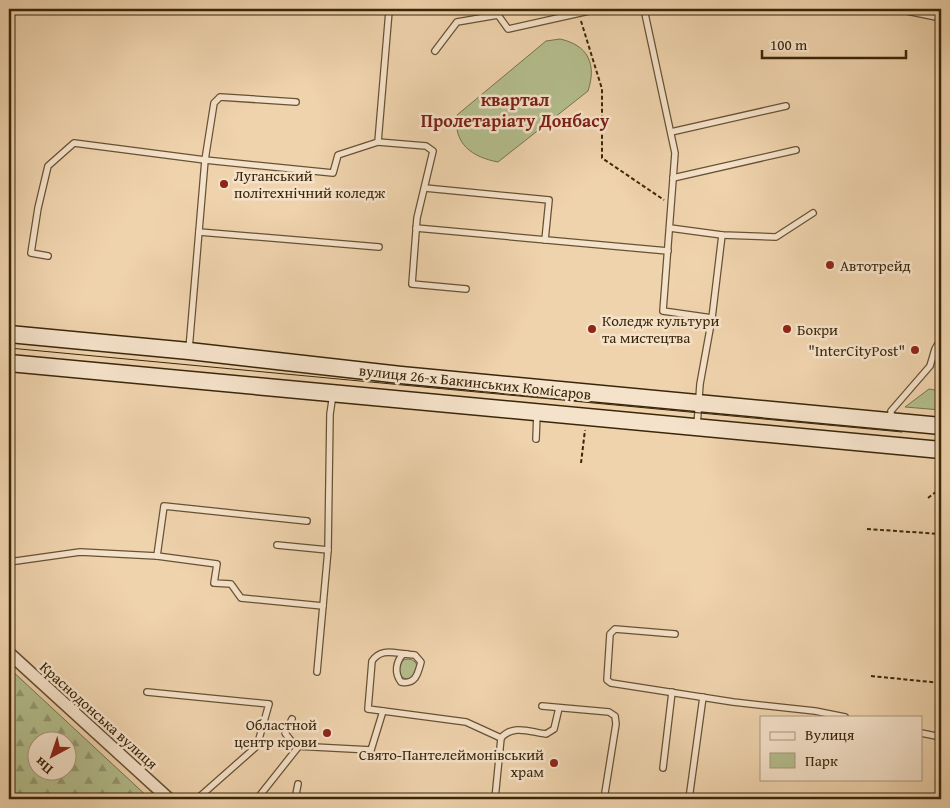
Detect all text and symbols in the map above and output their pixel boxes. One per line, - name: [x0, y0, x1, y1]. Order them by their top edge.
- scale bar: [762, 28, 906, 60]
- text: 100 m: [770, 34, 808, 55]
- district label: квартал Пролетаріату Донбасу: [421, 86, 610, 134]
- place label: Луганський політехнічний коледж: [234, 165, 385, 203]
- marker: Луганський політехнічний коледж: [218, 178, 230, 190]
- place label: Автотрейд: [840, 255, 911, 276]
- marker: Автотрейд: [824, 259, 836, 271]
- place label: Коледж культури та мистецтва: [602, 310, 719, 348]
- place label: Бокри: [797, 319, 838, 340]
- marker: Коледж культури та мистецтва: [586, 323, 598, 335]
- marker: Бокри: [781, 323, 793, 335]
- place label: "InterCityPost": [808, 340, 905, 361]
- marker: "InterCityPost": [909, 344, 921, 356]
- street label: вулиця 26-х Бакинських Комісаров: [358, 359, 592, 405]
- street label: Краснодонська вулиця: [35, 656, 163, 774]
- place label: Областной центр крови: [234, 714, 317, 752]
- legend: [760, 716, 922, 780]
- text: Вулиця: [805, 724, 855, 745]
- marker: Областной центр крови: [321, 727, 333, 739]
- north arrow: [28, 730, 78, 780]
- place label: Свято-Пантелеймонівський храм: [359, 744, 544, 782]
- text: Парк: [805, 750, 838, 771]
- text: Пн: [30, 752, 57, 779]
- marker: Свято-Пантелеймонівський храм: [548, 757, 560, 769]

